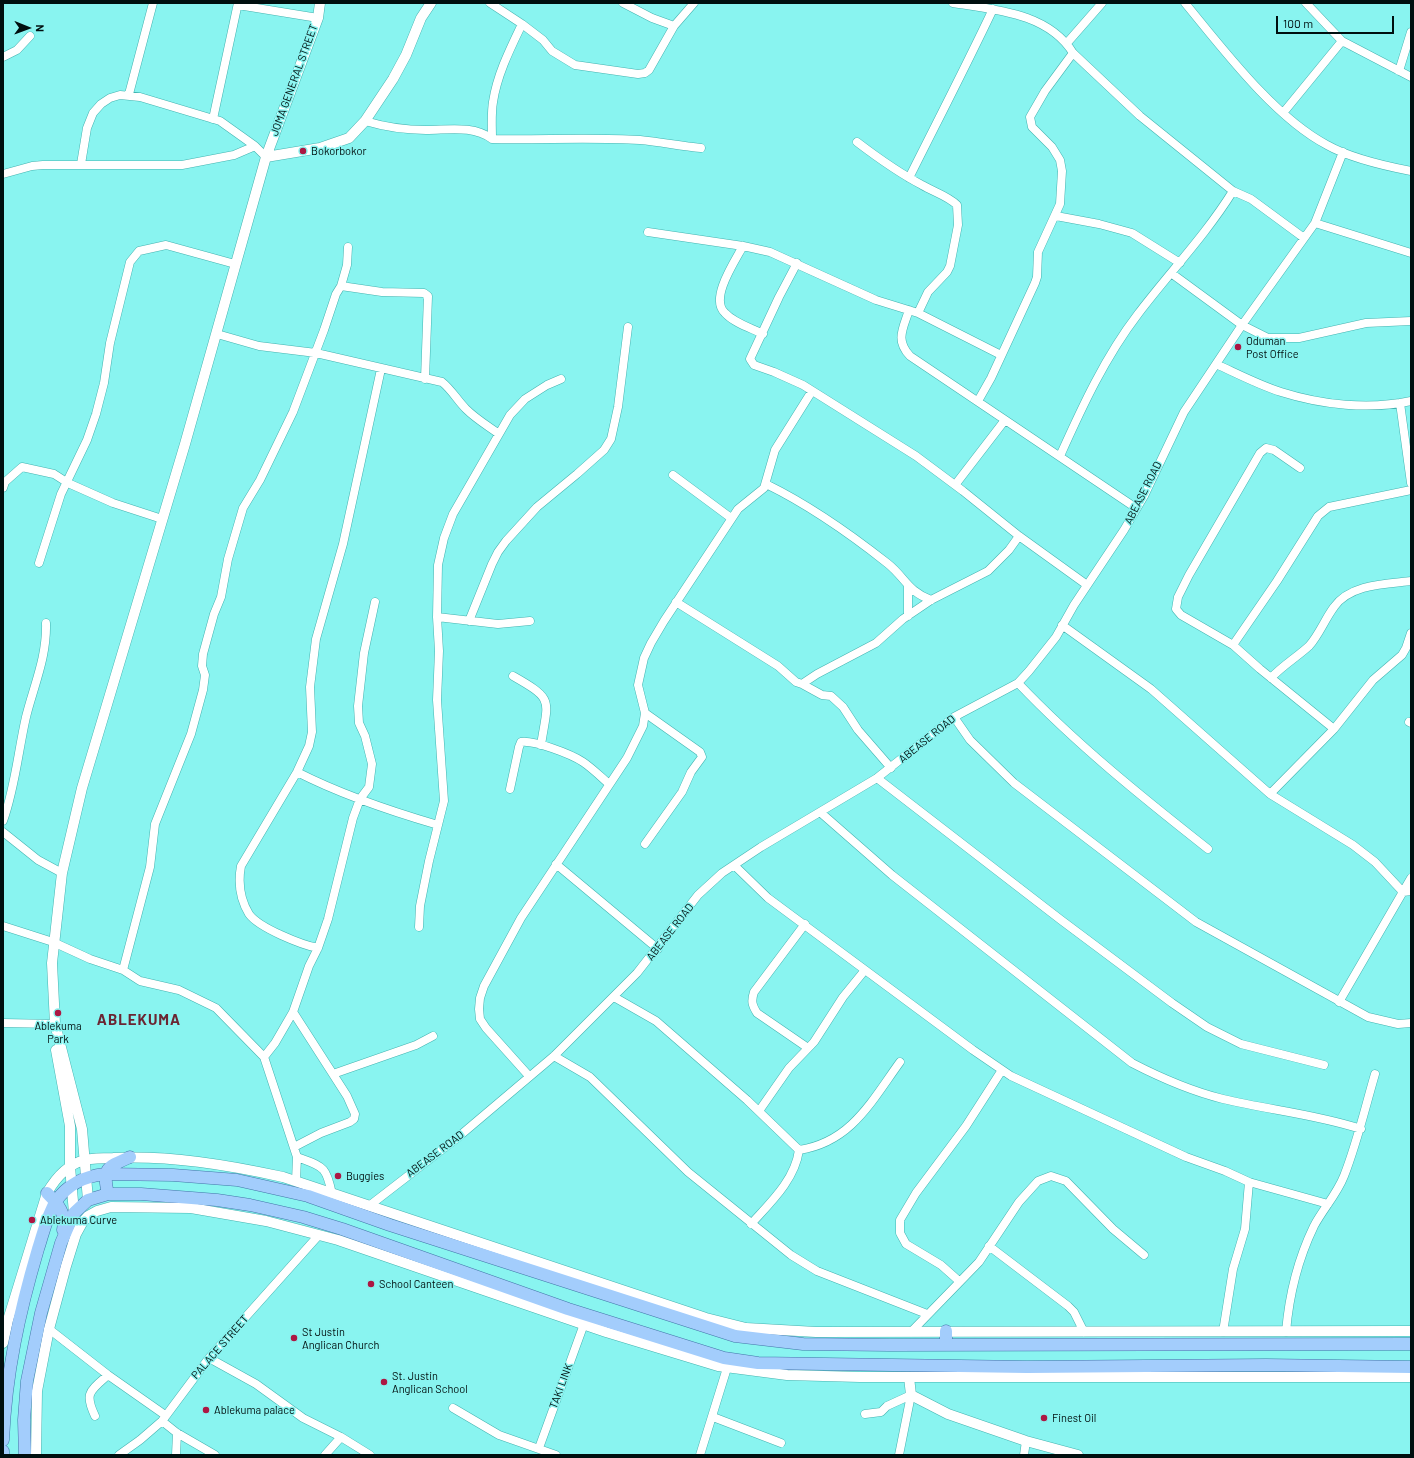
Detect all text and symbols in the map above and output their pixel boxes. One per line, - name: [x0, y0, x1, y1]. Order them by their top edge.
- north arrow: [8, 8, 48, 48]
- scale bar: [1278, 8, 1396, 34]
- text: 100 m: [1283, 16, 1313, 30]
- street label: JOMA GENERAL STREET: [268, 22, 320, 138]
- text: N: [34, 24, 47, 32]
- place label: Bokorbokor: [311, 144, 366, 158]
- marker: Bokorbokor: [298, 146, 308, 156]
- place label: Oduman Post Office: [1246, 334, 1299, 360]
- marker: Oduman Post Office: [1233, 342, 1243, 352]
- street label: ABEASE ROAD: [1121, 459, 1165, 527]
- street label: ABEASE ROAD: [896, 712, 958, 766]
- street label: ABEASE ROAD: [644, 901, 696, 963]
- marker: Ablekuma Park: [53, 1008, 63, 1018]
- district label: ABLEKUMA: [97, 1011, 181, 1029]
- place label: Ablekuma Park: [34, 1019, 82, 1045]
- street label: ABEASE ROAD: [404, 1128, 466, 1180]
- place label: Buggies: [346, 1169, 384, 1183]
- marker: Buggies: [333, 1171, 343, 1181]
- place label: Ablekuma Curve: [40, 1213, 117, 1227]
- marker: Ablekuma Curve: [27, 1215, 37, 1225]
- place label: School Canteen: [379, 1277, 453, 1291]
- marker: School Canteen: [366, 1279, 376, 1289]
- street label: PALACE STREET: [189, 1312, 251, 1382]
- place label: St Justin Anglican Church: [302, 1325, 379, 1351]
- marker: St Justin Anglican Church: [289, 1333, 299, 1343]
- street label: TAKI LINK: [547, 1361, 575, 1411]
- place label: St. Justin Anglican School: [392, 1369, 468, 1395]
- marker: St. Justin Anglican School: [379, 1377, 389, 1387]
- place label: Ablekuma palace: [214, 1403, 295, 1417]
- marker: Ablekuma palace: [201, 1405, 211, 1415]
- place label: Finest Oil: [1052, 1411, 1096, 1425]
- marker: Finest Oil: [1039, 1413, 1049, 1423]

